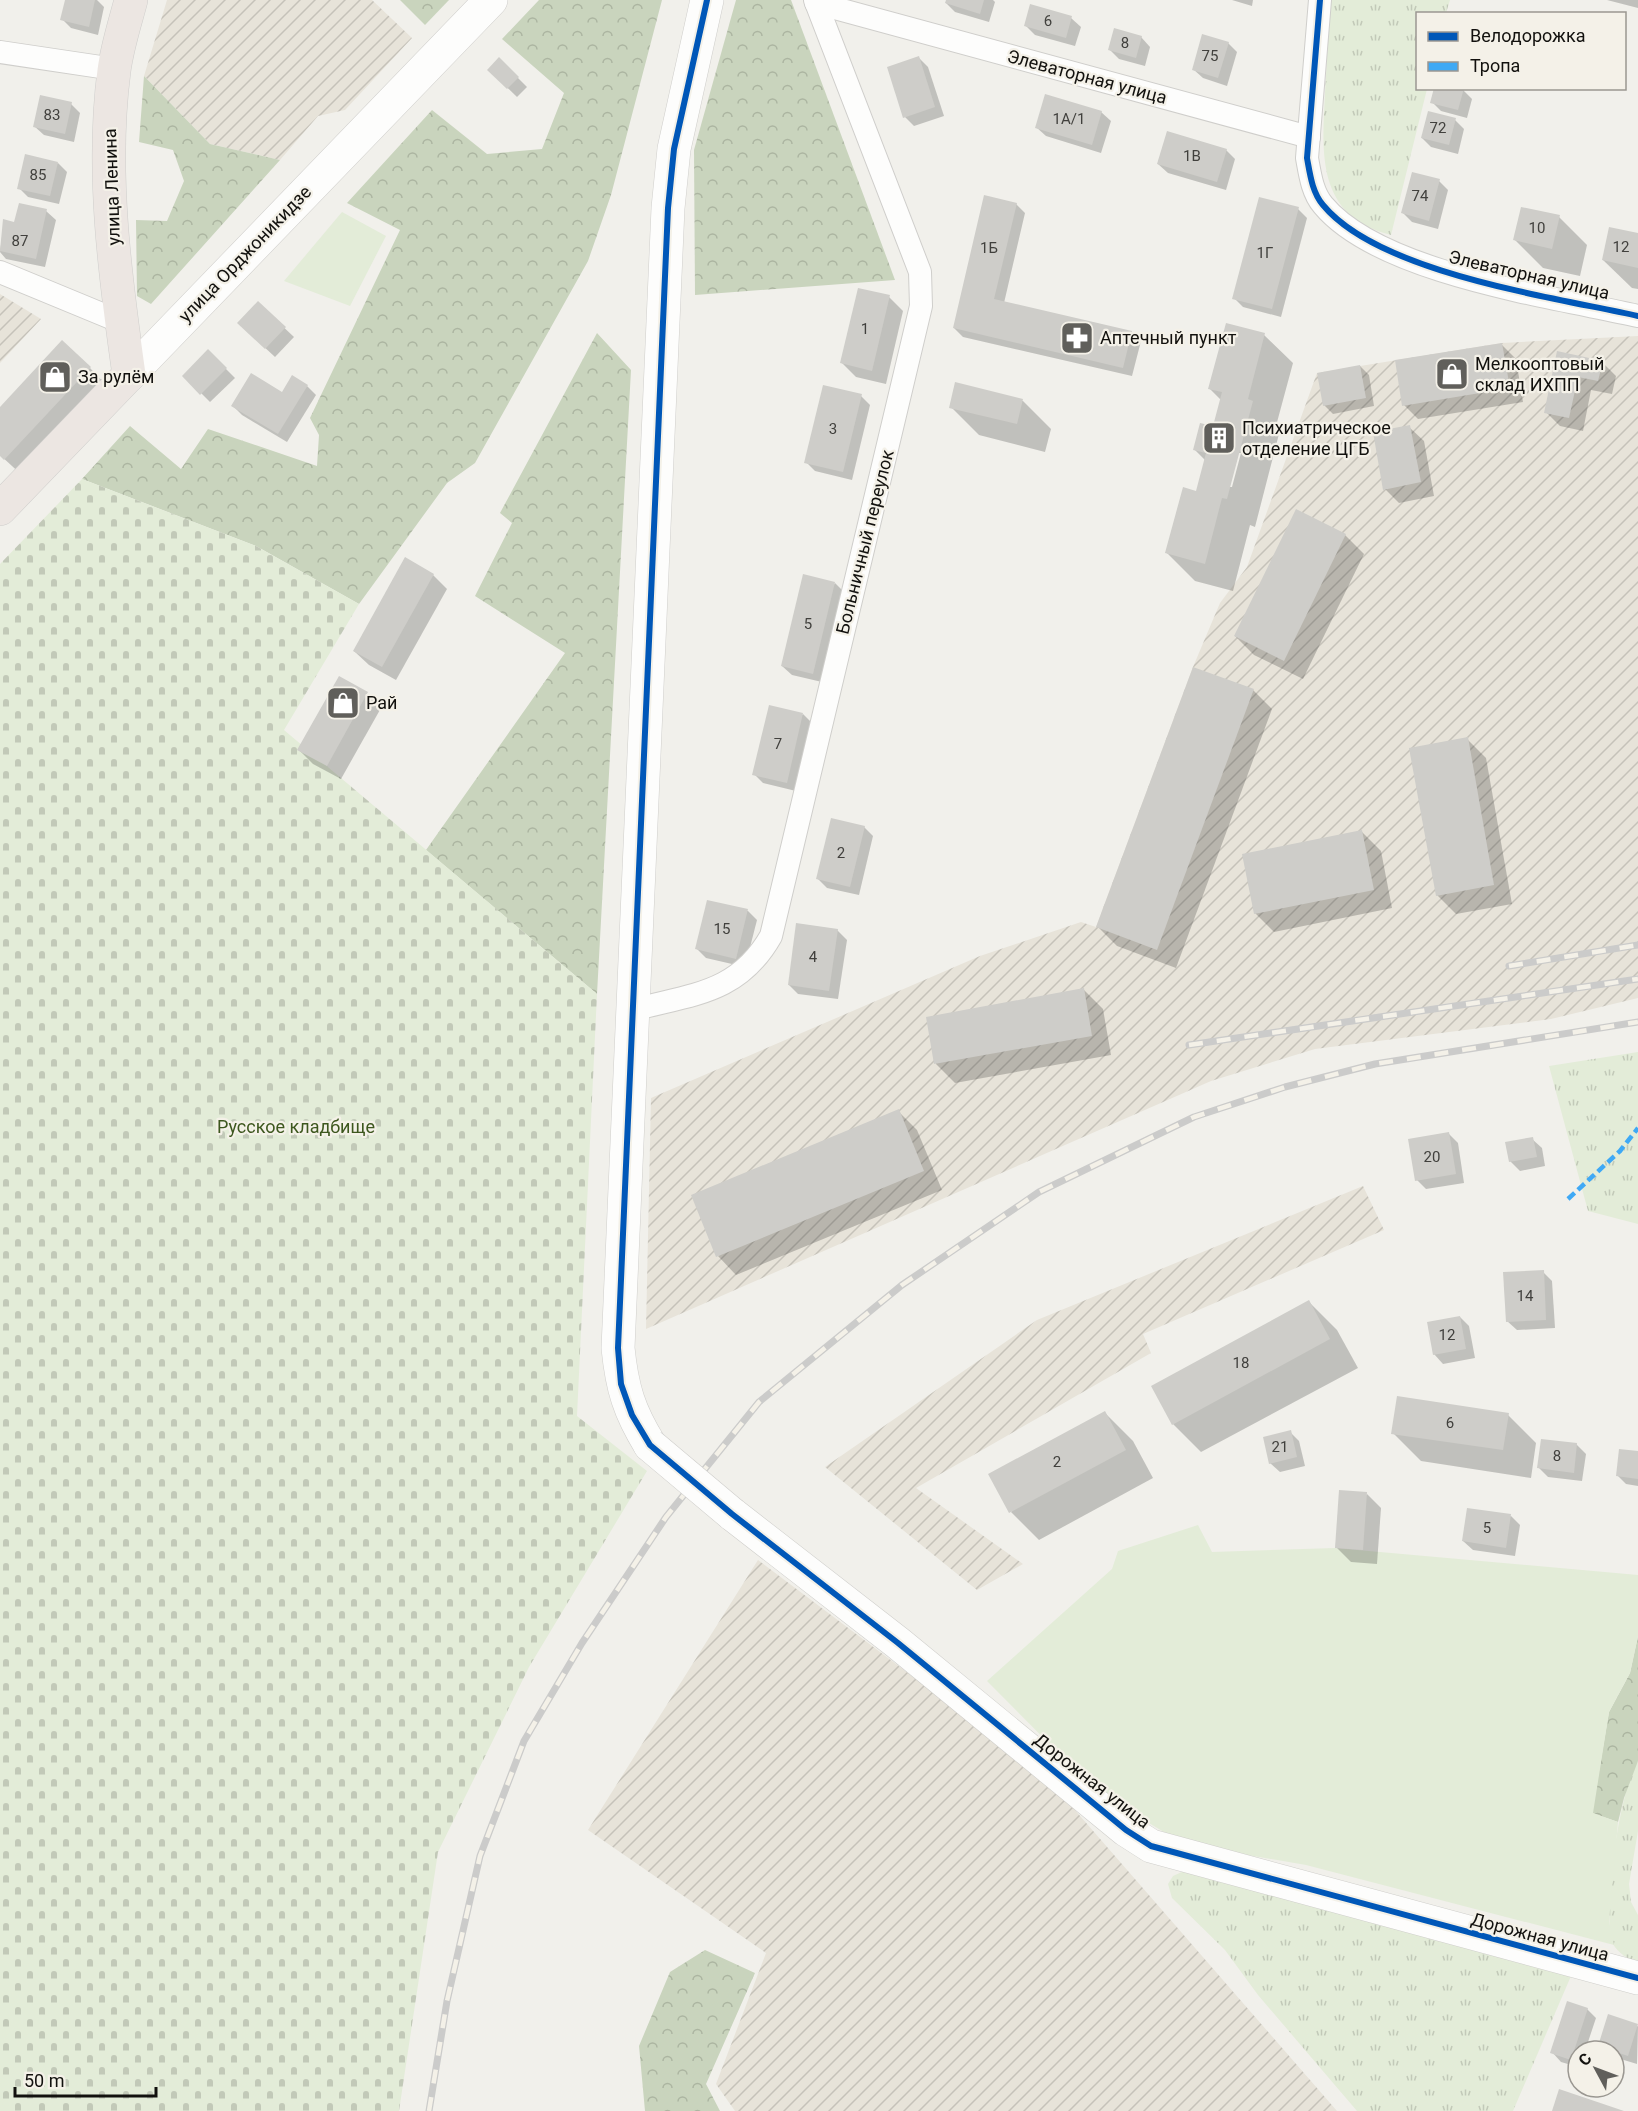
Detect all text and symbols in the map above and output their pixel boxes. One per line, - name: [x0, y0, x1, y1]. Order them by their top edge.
- house number: 6: [1044, 12, 1052, 30]
- legend: [1416, 12, 1626, 90]
- text: Велодорожка: [1470, 25, 1585, 46]
- house number: 8: [1121, 34, 1129, 52]
- street label: Элеваторная улица: [1005, 45, 1169, 108]
- house number: 75: [1202, 47, 1218, 65]
- text: Тропа: [1470, 55, 1520, 76]
- house number: 83: [44, 106, 60, 124]
- house number: 1А/1: [1053, 110, 1085, 128]
- house number: 72: [1430, 119, 1446, 137]
- street label: улица Ленина: [99, 128, 124, 246]
- house number: 1В: [1183, 147, 1201, 165]
- house number: 85: [30, 166, 46, 184]
- street label: улица Орджоникидзе: [174, 181, 315, 326]
- house number: 74: [1412, 187, 1429, 205]
- house number: 10: [1529, 219, 1545, 237]
- house number: 87: [12, 232, 28, 250]
- house number: 12: [1613, 238, 1629, 256]
- house number: 1Б: [980, 239, 998, 257]
- house number: 1Г: [1257, 244, 1273, 262]
- street label: Элеваторная улица: [1447, 246, 1612, 303]
- house number: 1: [861, 320, 869, 338]
- pharmacy icon: Аптечный пункт: [1059, 320, 1095, 356]
- place label: Аптечный пункт: [1100, 327, 1237, 348]
- place label: Мелкооптовый склад ИХПП: [1475, 353, 1604, 395]
- shop icon: Мелкооптовый склад ИХПП: [1434, 356, 1470, 392]
- shop icon: За рулём: [37, 359, 73, 395]
- place label: За рулём: [78, 366, 154, 387]
- place label: Психиатрическое отделение ЦГБ: [1242, 417, 1391, 459]
- house number: 3: [829, 420, 837, 438]
- building icon: Психиатрическое отделение ЦГБ: [1201, 420, 1237, 456]
- street label: Больничный переулок: [831, 447, 898, 636]
- house number: 5: [804, 615, 812, 633]
- shop icon: Рай: [325, 685, 361, 721]
- place label: Рай: [366, 692, 397, 713]
- house number: 7: [774, 735, 782, 753]
- house number: 2: [837, 844, 845, 862]
- house number: 15: [714, 920, 730, 938]
- house number: 4: [809, 948, 818, 966]
- park label: Русское кладбище: [217, 1116, 375, 1137]
- house number: 20: [1424, 1148, 1440, 1166]
- house number: 14: [1517, 1287, 1534, 1305]
- house number: 12: [1439, 1326, 1455, 1344]
- house number: 18: [1233, 1354, 1249, 1372]
- house number: 6: [1446, 1414, 1454, 1432]
- house number: 21: [1272, 1438, 1288, 1456]
- house number: 8: [1553, 1447, 1561, 1465]
- house number: 2: [1053, 1453, 1061, 1471]
- house number: 5: [1483, 1519, 1491, 1537]
- street label: Дорожная улица: [1030, 1729, 1155, 1833]
- street label: Дорожная улица: [1469, 1908, 1611, 1965]
- north arrow: [1566, 2039, 1626, 2099]
- text: С: [1574, 2049, 1596, 2070]
- scale bar: [15, 2060, 156, 2098]
- text: 50 m: [24, 2070, 64, 2091]

